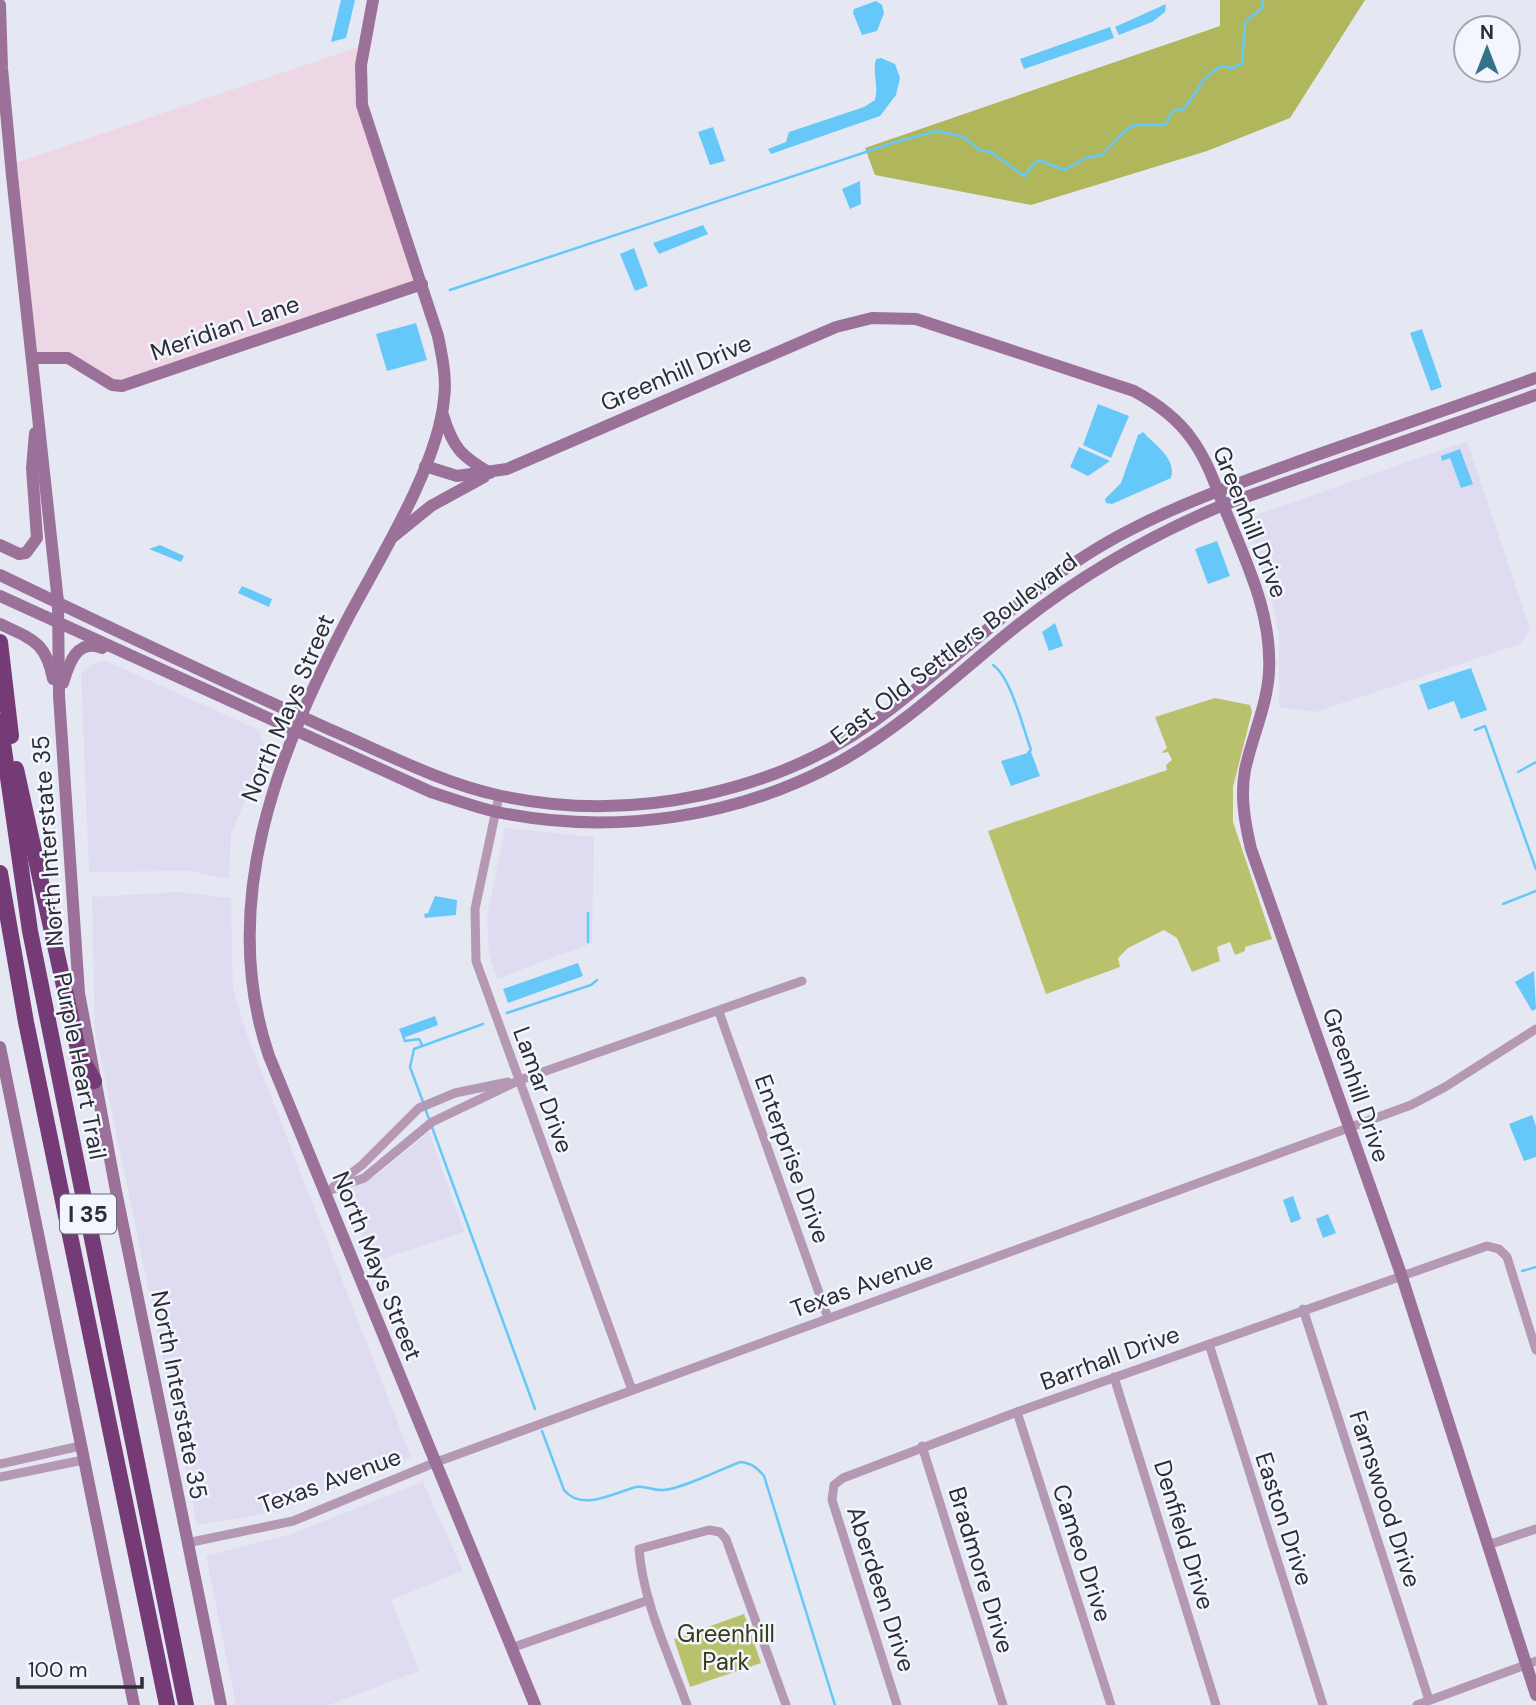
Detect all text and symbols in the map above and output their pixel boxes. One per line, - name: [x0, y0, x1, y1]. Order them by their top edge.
- north arrow: [1452, 14, 1522, 84]
- text: N: [1480, 20, 1494, 45]
- street label: Meridian Lane: [146, 288, 303, 368]
- street label: Greenhill Drive: [596, 327, 756, 418]
- street label: Greenhill Drive: [1206, 441, 1295, 602]
- street label: East Old Settlers Boulevard: [824, 546, 1083, 752]
- street label: North Mays Street: [234, 609, 341, 806]
- street label: North Interstate 35: [25, 734, 70, 948]
- street label: Purple Heart Trail: [47, 970, 114, 1162]
- street label: Greenhill Drive: [1316, 1004, 1397, 1166]
- street label: Lamar Drive: [506, 1022, 581, 1157]
- street label: Enterprise Drive: [748, 1070, 837, 1248]
- street label: North Mays Street: [325, 1167, 430, 1365]
- road number: I 35: [60, 1194, 116, 1233]
- street label: Texas Avenue: [786, 1244, 937, 1325]
- street label: North Interstate 35: [144, 1288, 215, 1502]
- street label: Barrhall Drive: [1036, 1318, 1184, 1397]
- street label: Farnswood Drive: [1342, 1407, 1429, 1591]
- street label: Texas Avenue: [254, 1440, 405, 1521]
- street label: Easton Drive: [1248, 1448, 1321, 1589]
- street label: Denfield Drive: [1147, 1456, 1222, 1613]
- street label: Cameo Drive: [1046, 1480, 1119, 1626]
- street label: Bradmore Drive: [941, 1483, 1021, 1657]
- street label: Aberdeen Drive: [840, 1502, 923, 1676]
- park label: Greenhill Park: [677, 1618, 775, 1677]
- scale bar: [18, 1646, 142, 1690]
- text: 100 m: [28, 1656, 88, 1684]

